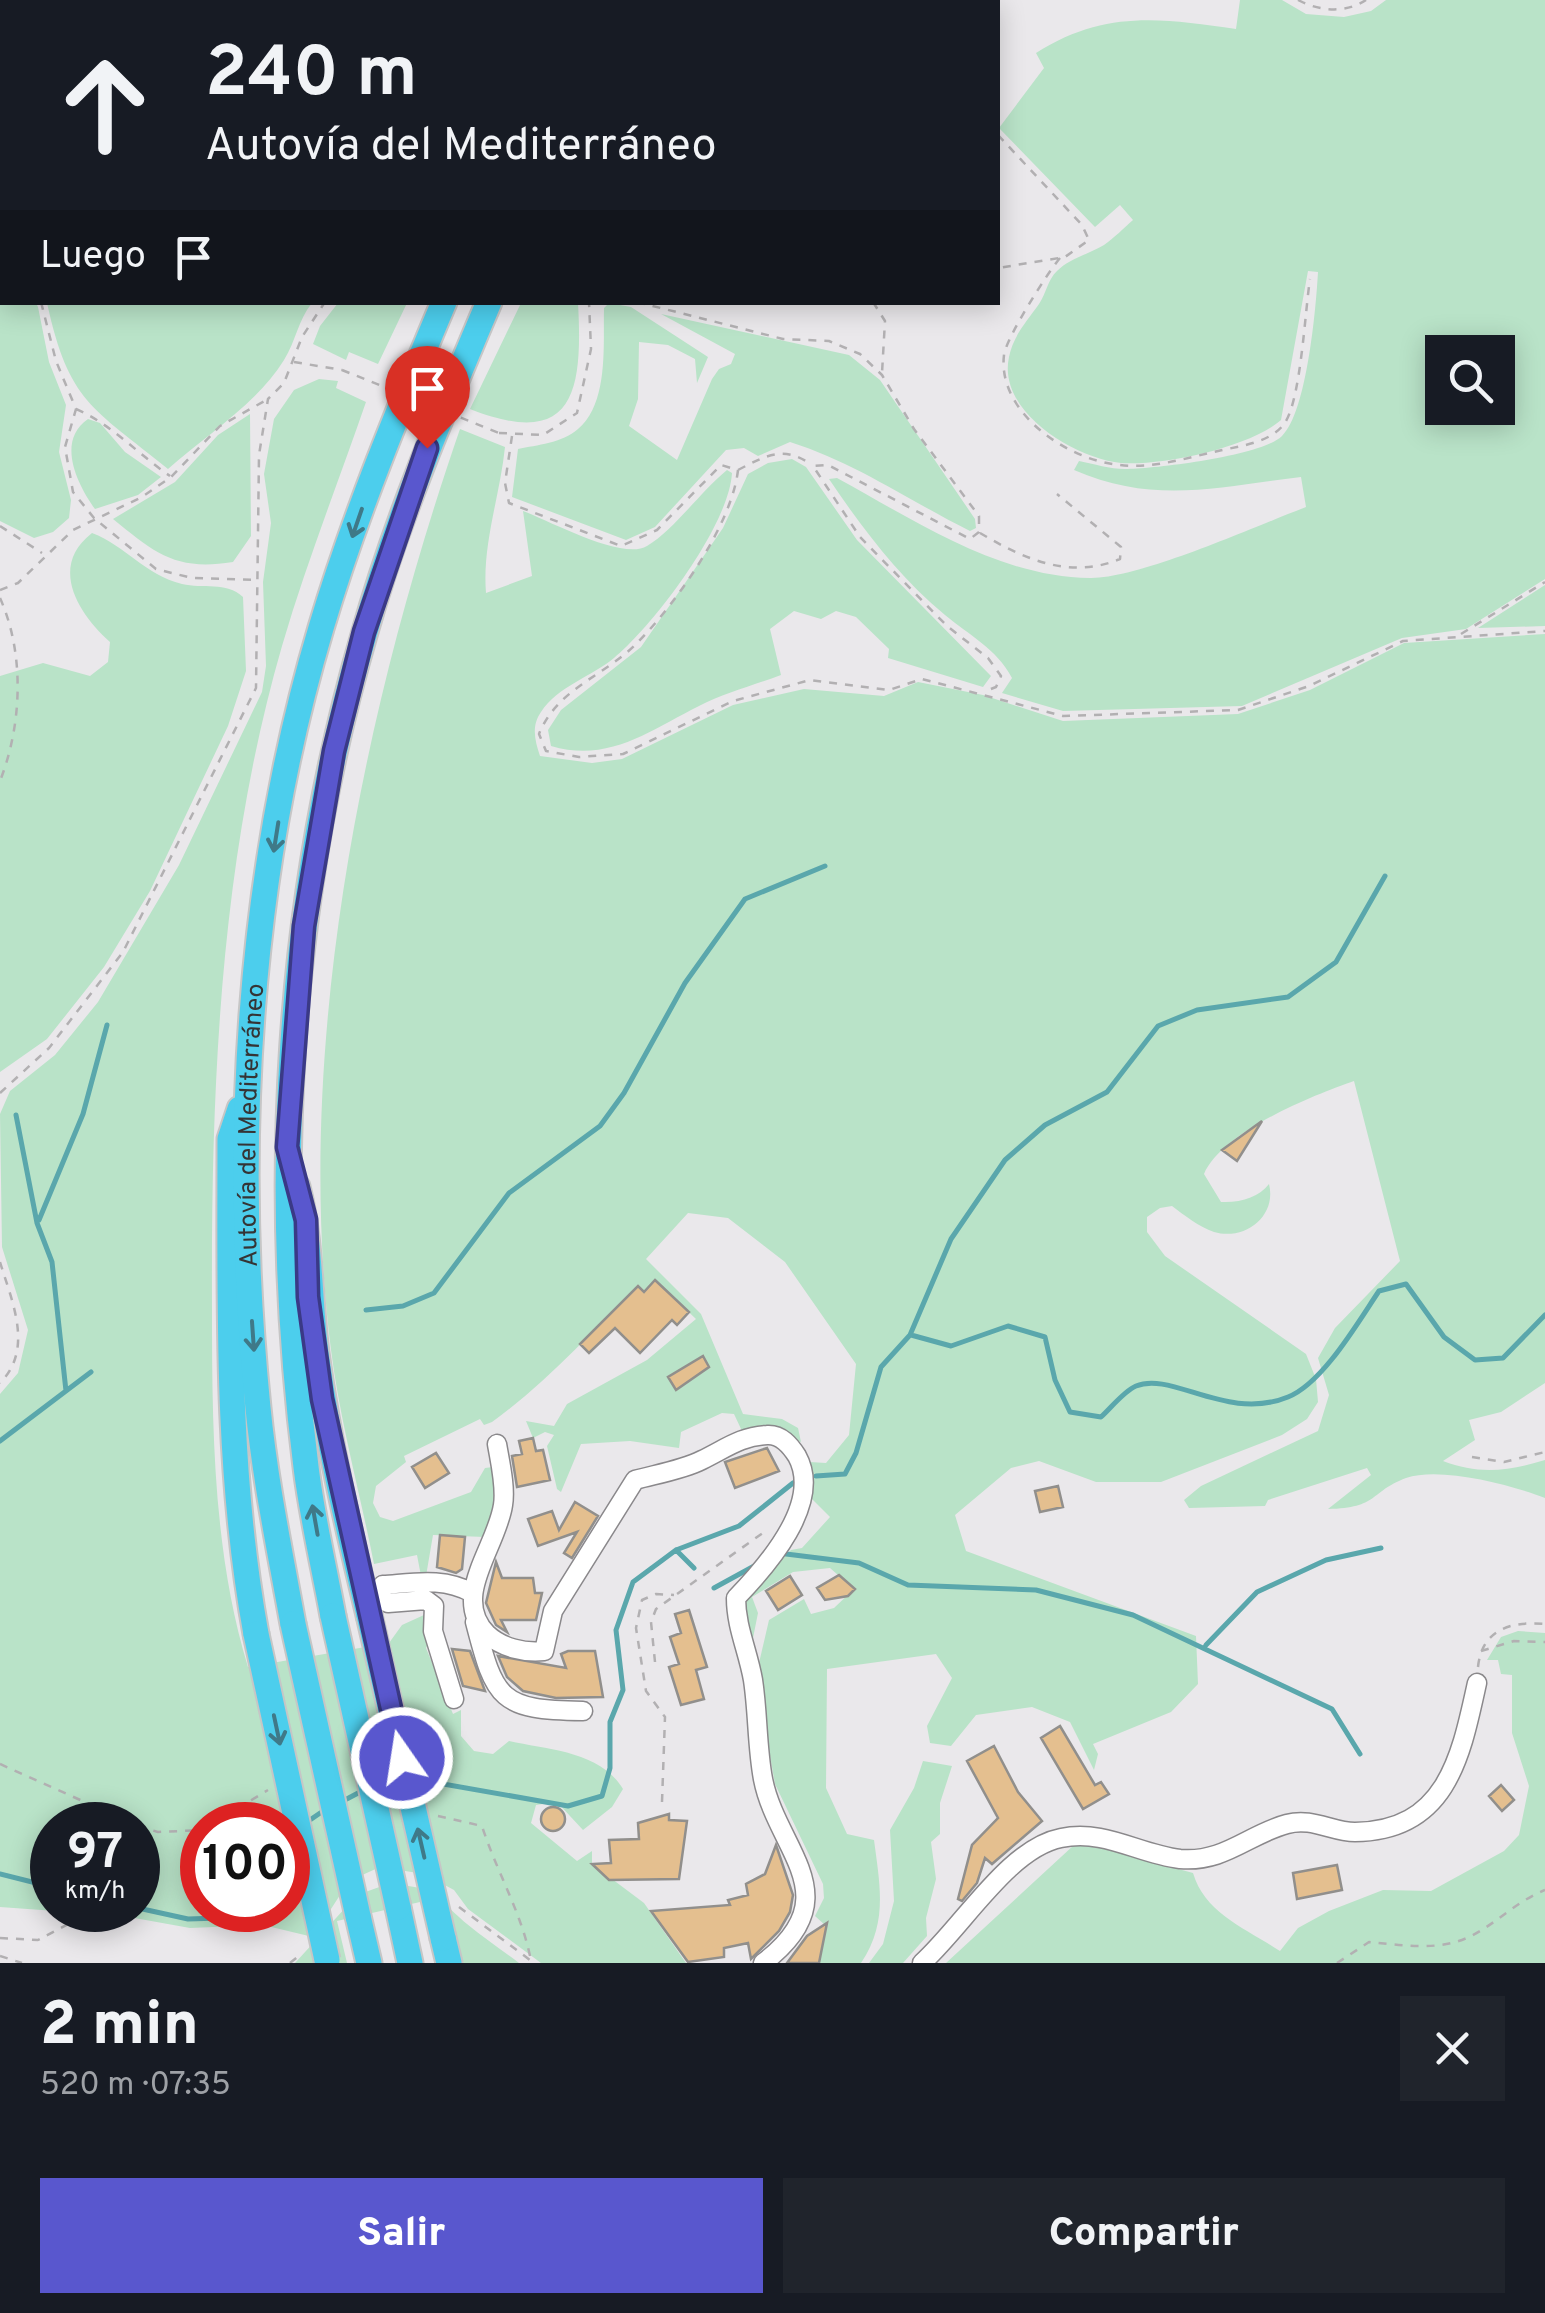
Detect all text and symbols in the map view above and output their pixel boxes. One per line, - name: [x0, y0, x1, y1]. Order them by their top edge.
- text: 240 m: [205, 32, 418, 121]
- icon: ahead: [40, 40, 170, 170]
- text: Autovía del Mediterráneo: [205, 119, 717, 176]
- icon: arrive: [166, 230, 221, 285]
- text: Luego: [40, 233, 146, 282]
- map controls: [1425, 335, 1515, 425]
- button: search: [1425, 335, 1515, 425]
- pin: [385, 346, 470, 449]
- icon: arrive: [400, 361, 455, 416]
- one-way arrow: [347, 507, 365, 538]
- one-way arrow: [266, 821, 285, 853]
- street label: Autovía del Mediterráneo: [233, 982, 273, 1268]
- one-way arrow: [243, 1319, 262, 1351]
- one-way arrow: [305, 1504, 324, 1537]
- position arrow: [350, 1706, 454, 1810]
- one-way arrow: [268, 1713, 287, 1745]
- speed limit sign: 100: [180, 1802, 310, 1932]
- text: 97: [67, 1823, 123, 1886]
- one-way arrow: [411, 1828, 429, 1860]
- text: km/h: [65, 1876, 125, 1908]
- text: 2 min: [40, 1990, 199, 2066]
- button: close: [1400, 1996, 1505, 2101]
- text: 520 m · 07:35: [40, 2066, 231, 2106]
- button: Salir: [40, 2178, 763, 2293]
- button: Compartir: [783, 2178, 1505, 2293]

